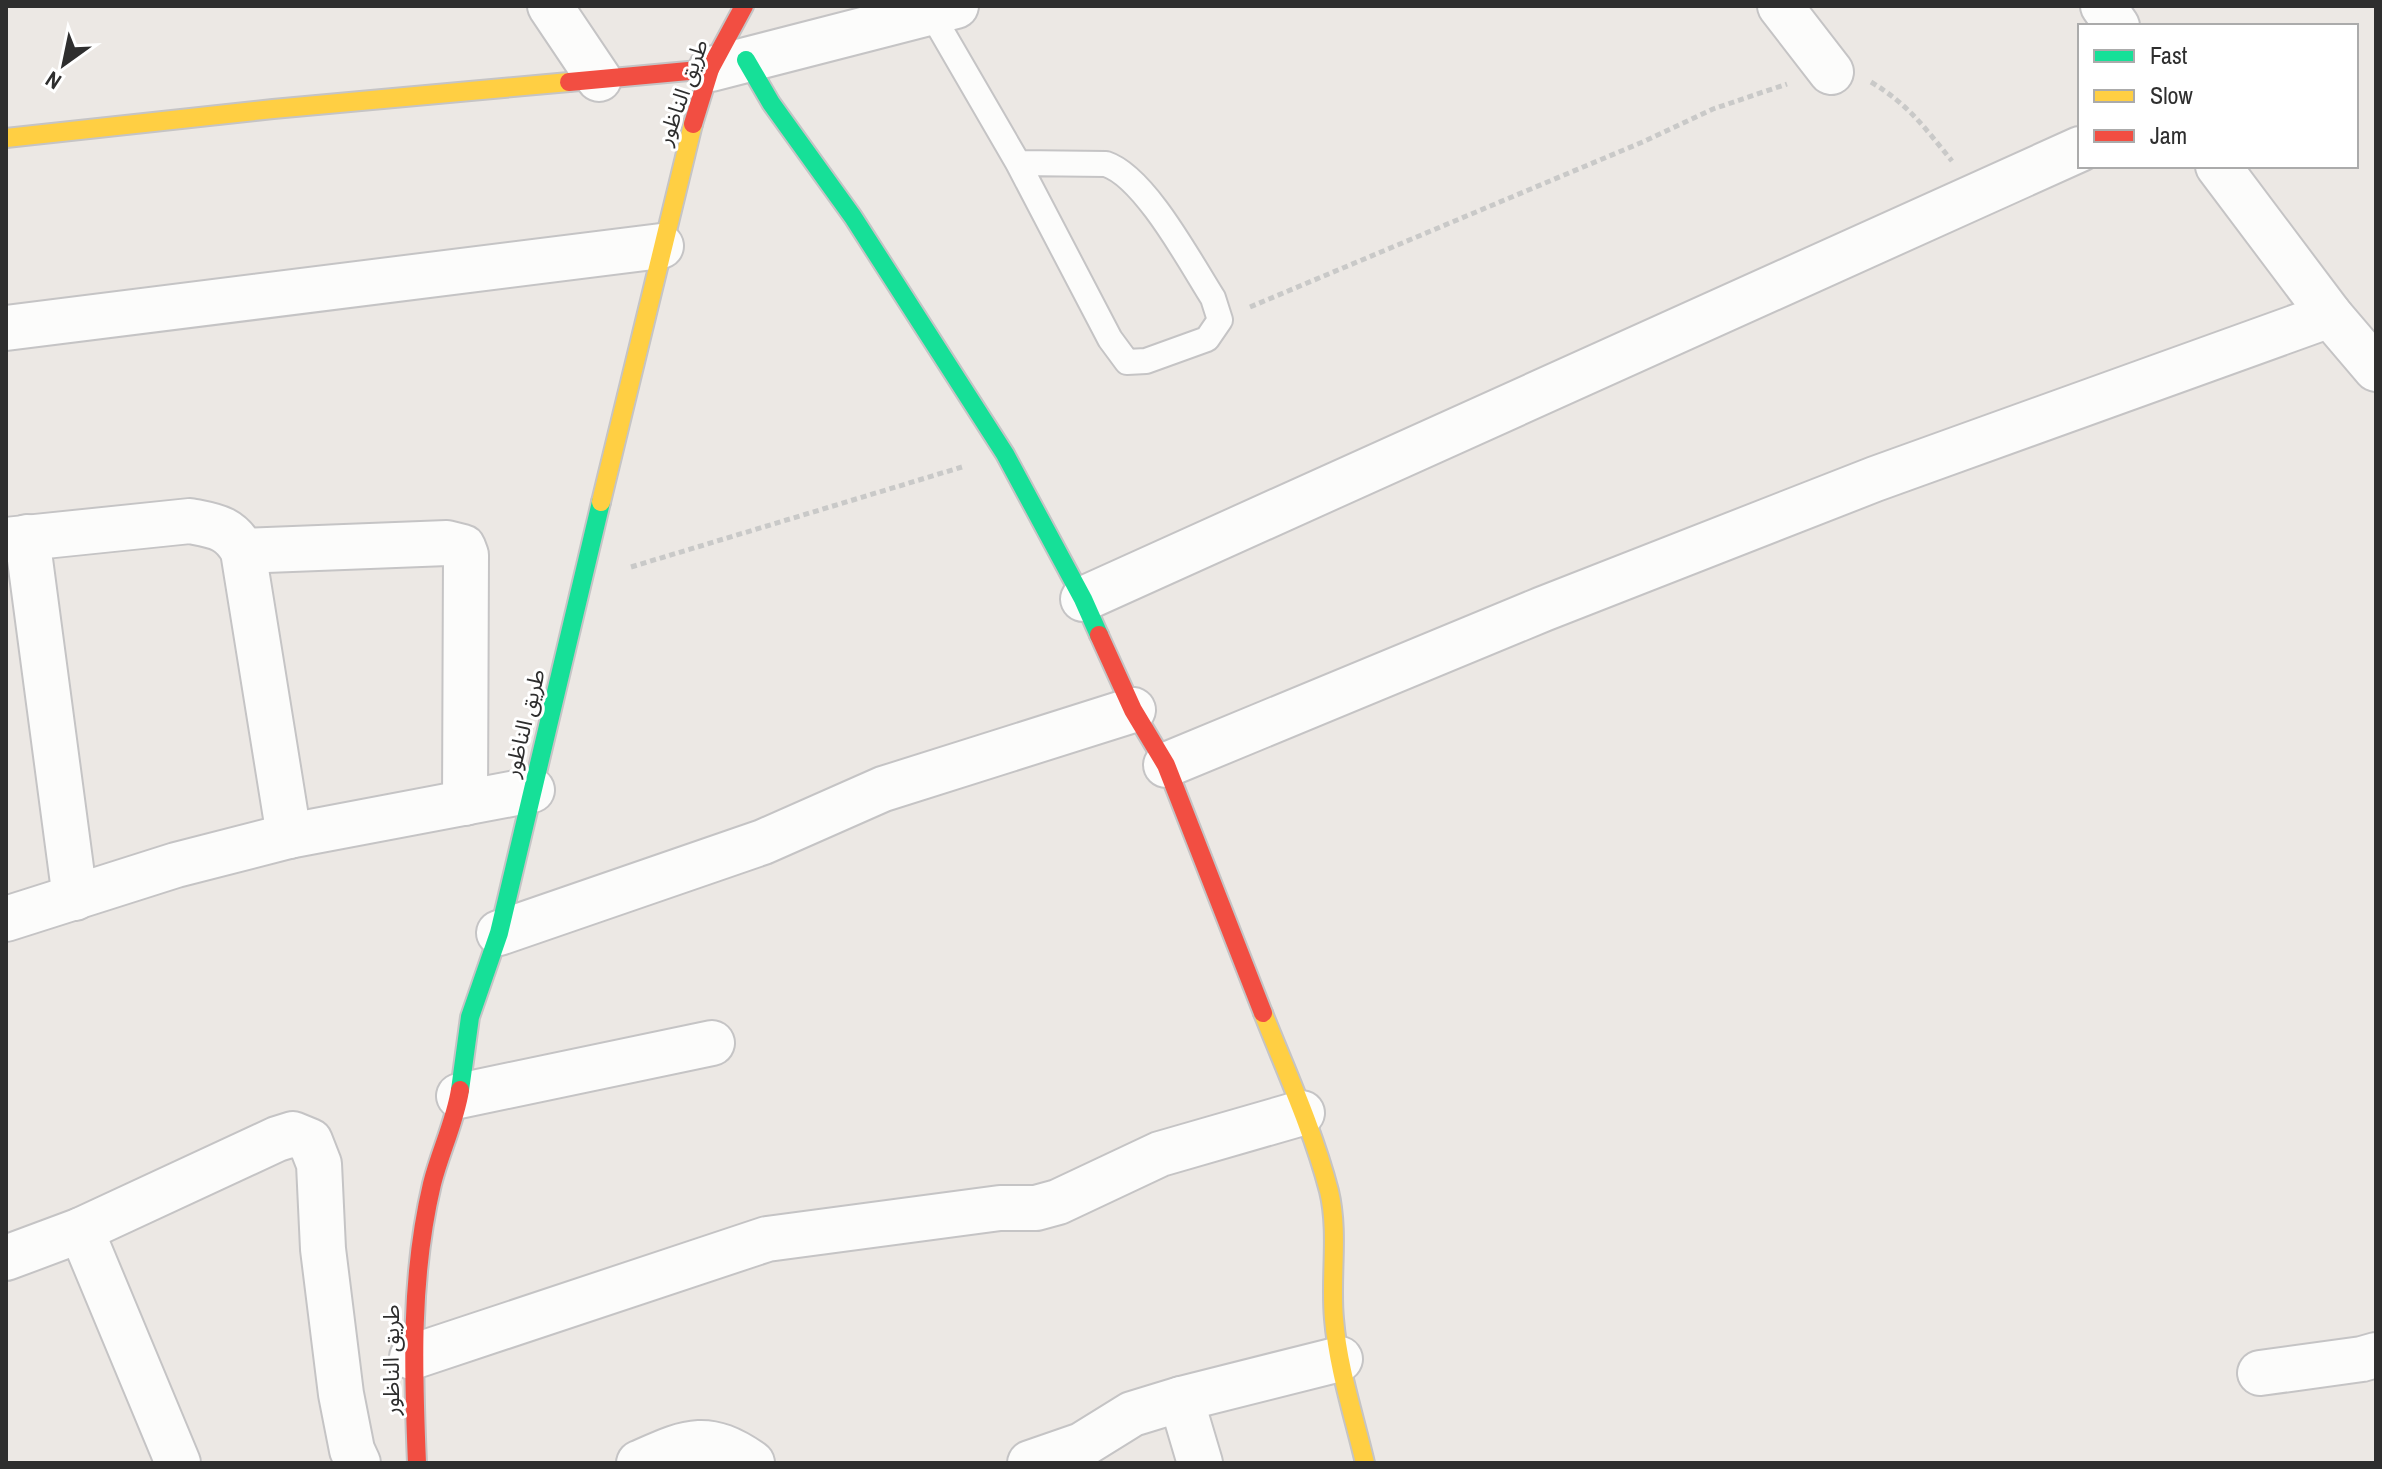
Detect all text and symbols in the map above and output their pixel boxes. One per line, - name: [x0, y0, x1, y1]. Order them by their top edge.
- north arrow: [24, 24, 104, 104]
- legend: [2078, 24, 2358, 168]
- street label: طريق الناظور: [649, 35, 715, 150]
- text: Fast: [2150, 39, 2188, 71]
- text: N: [39, 65, 67, 97]
- text: Slow: [2150, 79, 2193, 111]
- text: Jam: [2150, 119, 2187, 151]
- street label: طريق الناظور: [496, 666, 552, 781]
- street label: طريق الناظور: [376, 1305, 406, 1416]

